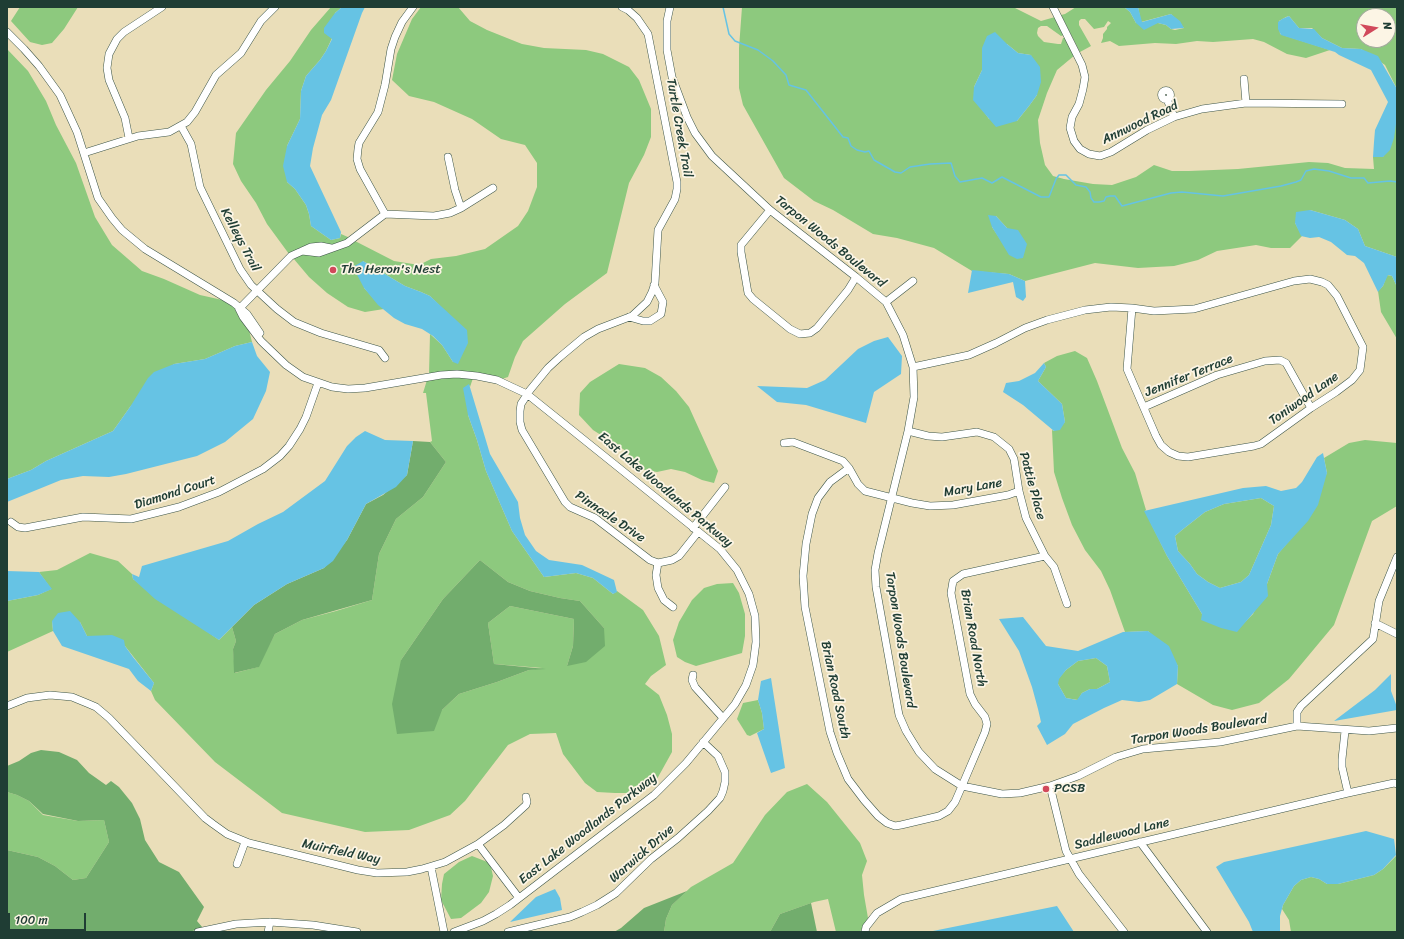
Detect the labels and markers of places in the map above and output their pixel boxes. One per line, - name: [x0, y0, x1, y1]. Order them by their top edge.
- place label: The Heron's Nest: [341, 262, 441, 278]
- marker: The Heron's Nest: [328, 265, 338, 275]
- place label: PCSB: [1054, 781, 1085, 797]
- marker: PCSB: [1041, 784, 1051, 794]

